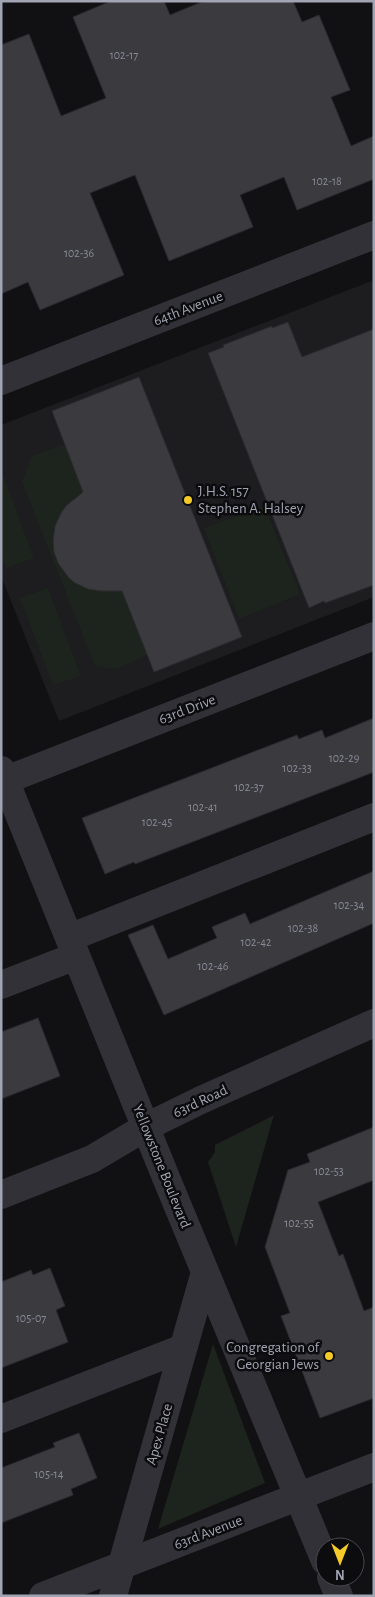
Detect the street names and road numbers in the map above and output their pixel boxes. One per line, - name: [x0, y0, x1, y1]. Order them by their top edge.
- street label: 64th Avenue: [151, 288, 225, 329]
- street label: 63rd Drive: [157, 692, 218, 727]
- street label: 63rd Road: [171, 1082, 230, 1121]
- street label: Yellowstone Boulevard: [130, 1102, 193, 1230]
- street label: Apex Place: [144, 1402, 175, 1466]
- street label: 63rd Avenue: [172, 1513, 245, 1552]

